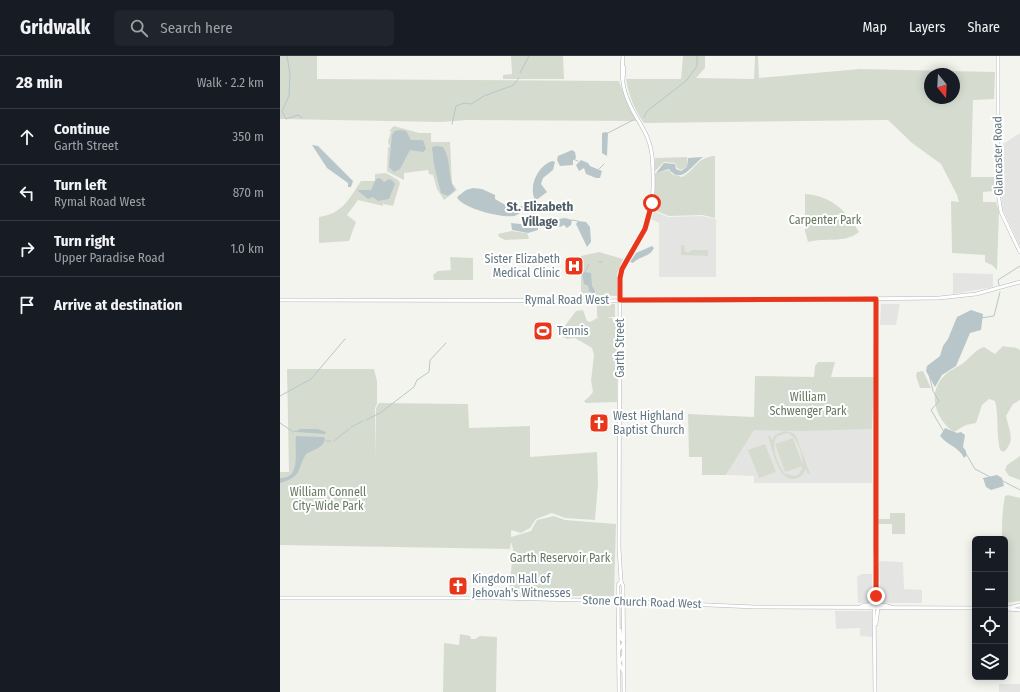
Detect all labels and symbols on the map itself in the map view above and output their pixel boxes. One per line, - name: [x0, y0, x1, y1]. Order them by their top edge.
- north arrow: [924, 68, 960, 104]
- street label: Glancaster Road: [990, 116, 1006, 196]
- route start: [643, 194, 661, 212]
- district label: St. Elizabeth Village: [507, 199, 574, 229]
- park label: Carpenter Park: [789, 213, 862, 227]
- place label: Sister Elizabeth Medical Clinic: [484, 252, 560, 280]
- hospital icon: Sister Elizabeth Medical Clinic: [563, 255, 585, 277]
- street label: Rymal Road West: [525, 293, 609, 307]
- street label: Garth Street: [613, 318, 627, 378]
- sports icon: Tennis: [532, 320, 554, 342]
- place label: Tennis: [557, 324, 589, 338]
- park label: William Schwenger Park: [769, 390, 847, 418]
- place label: West Highland Baptist Church: [613, 409, 685, 437]
- church icon: West Highland Baptist Church: [588, 412, 610, 434]
- park label: William Connell City-Wide Park: [290, 485, 366, 513]
- park label: Garth Reservoir Park: [510, 551, 611, 565]
- place label: Kingdom Hall of Jehovah's Witnesses: [472, 572, 571, 600]
- church icon: Kingdom Hall of Jehovah's Witnesses: [447, 575, 469, 597]
- route end: [867, 587, 885, 605]
- street label: Stone Church Road West: [582, 593, 702, 611]

